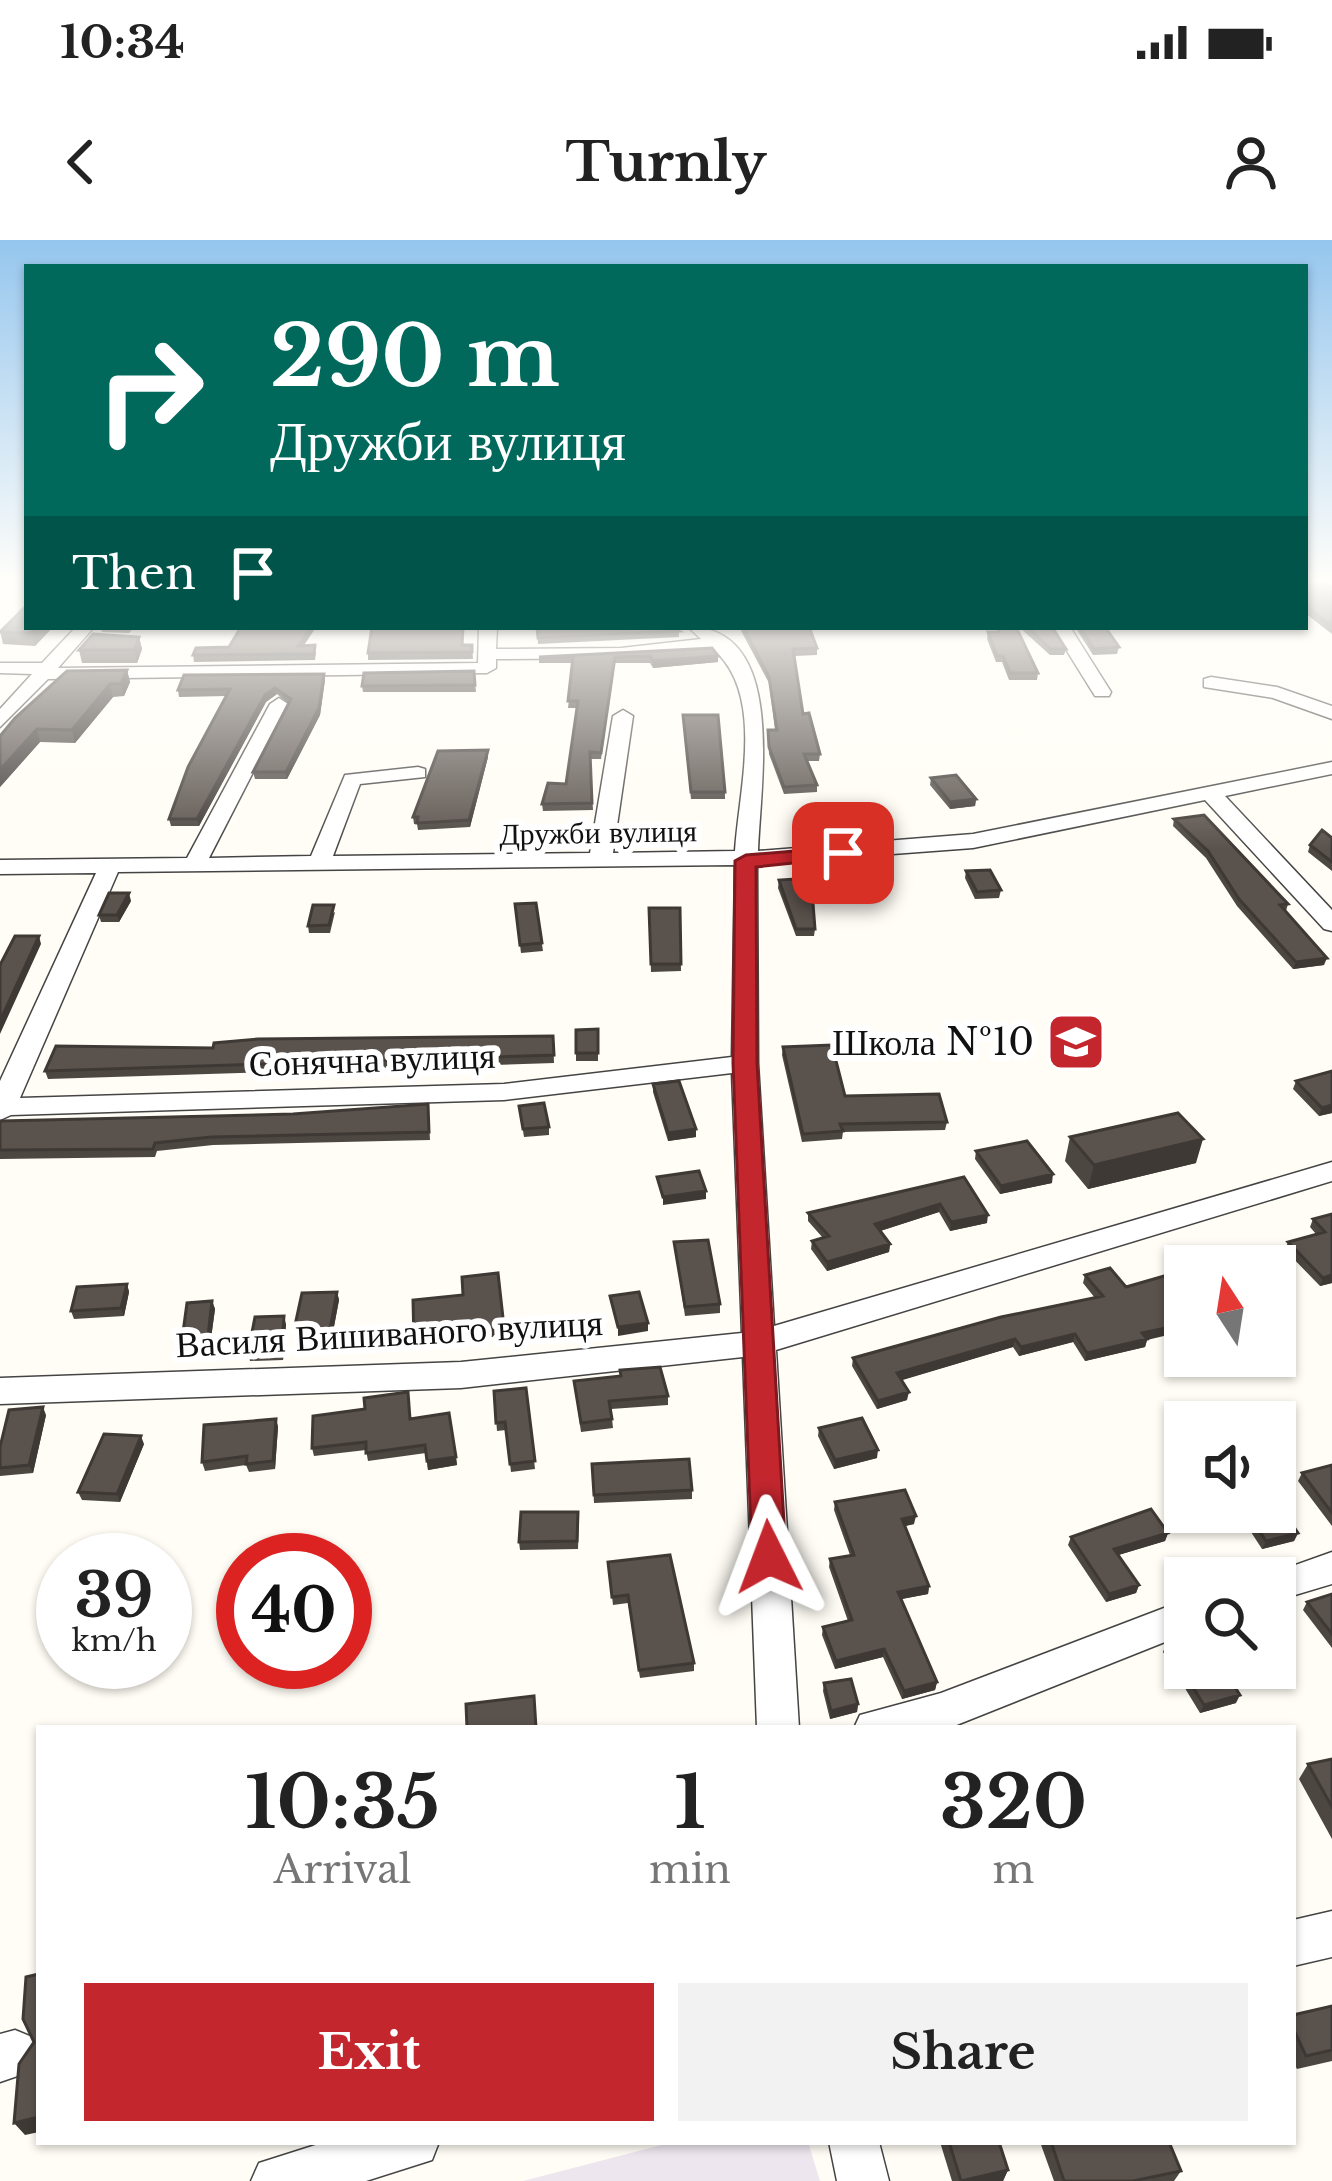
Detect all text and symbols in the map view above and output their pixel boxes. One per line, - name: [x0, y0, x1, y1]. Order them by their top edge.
- text: 10:34: [60, 14, 185, 70]
- icon: back: [48, 129, 114, 195]
- text: Turnly: [566, 129, 766, 196]
- icon: person: [1218, 129, 1284, 195]
- text: 290 m: [270, 305, 560, 409]
- icon: right: [72, 312, 228, 468]
- text: Дружби вулиця: [270, 408, 626, 475]
- icon: arrive: [220, 540, 286, 606]
- text: Then: [72, 545, 196, 601]
- pin: [792, 802, 894, 904]
- street label: Дружби вулиця: [499, 812, 697, 853]
- icon: arrive: [810, 820, 876, 886]
- school or university icon: Школа №10: [1045, 1011, 1107, 1073]
- place label: Школа №10: [832, 1020, 1034, 1065]
- street label: Сонячна вулиця: [248, 1033, 496, 1086]
- north arrow: [1164, 1245, 1296, 1377]
- map controls: [1164, 1245, 1296, 1689]
- street label: Василя Вишиваного вулиця: [174, 1300, 604, 1367]
- button: sound: [1164, 1401, 1296, 1533]
- position arrow: [706, 1494, 832, 1620]
- speed limit sign: 40: [216, 1533, 372, 1689]
- button: search: [1164, 1557, 1296, 1689]
- text: 39: [75, 1559, 153, 1633]
- text: km/h: [71, 1622, 157, 1659]
- text: 10:35: [245, 1758, 440, 1847]
- text: 1: [674, 1758, 706, 1847]
- text: 320: [940, 1758, 1087, 1847]
- text: Arrival: [273, 1845, 411, 1894]
- text: min: [649, 1845, 731, 1894]
- text: m: [993, 1845, 1034, 1894]
- button: Exit: [84, 1983, 654, 2121]
- button: Share: [678, 1983, 1248, 2121]

